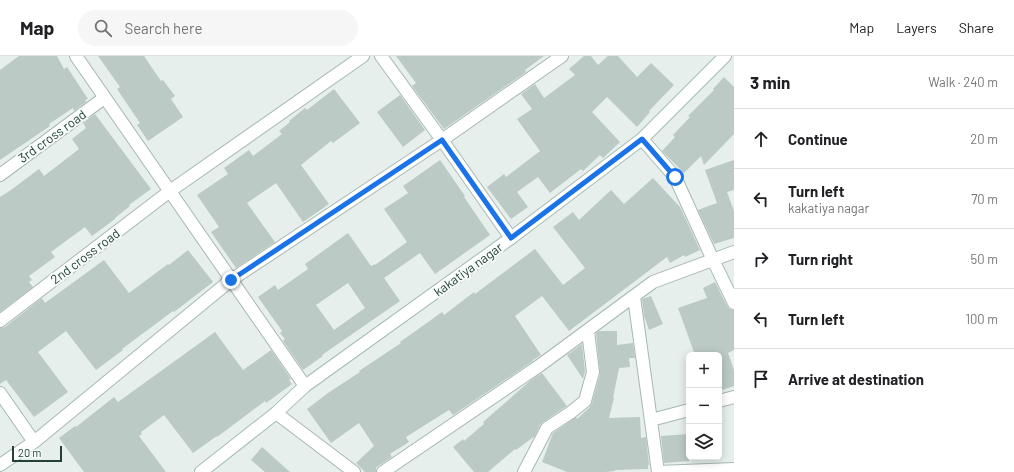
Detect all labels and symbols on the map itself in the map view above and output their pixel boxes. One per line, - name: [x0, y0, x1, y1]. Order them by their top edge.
- street label: 3rd cross road: [15, 106, 89, 166]
- route start: [666, 168, 684, 186]
- street label: 2nd cross road: [47, 225, 123, 287]
- street label: kakatiya nagar: [430, 239, 506, 299]
- route end: [222, 271, 240, 289]
- scale bar: [12, 444, 62, 463]

